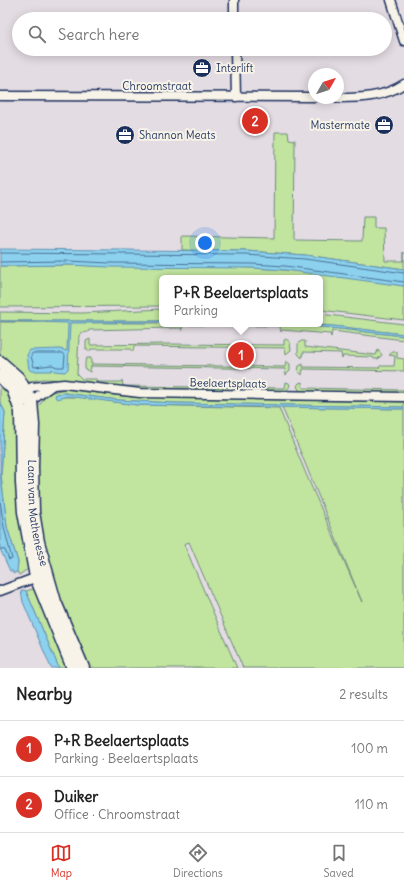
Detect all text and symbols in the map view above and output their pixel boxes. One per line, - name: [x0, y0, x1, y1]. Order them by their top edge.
- search box: [12, 12, 392, 56]
- icon: search: [26, 23, 48, 45]
- text: Search here: [58, 25, 139, 44]
- office icon: Interlift: [191, 57, 213, 79]
- place label: Interlift: [216, 61, 254, 75]
- north arrow: [308, 68, 344, 104]
- street label: Chroomstraat: [122, 79, 192, 93]
- pin: 2: [242, 106, 268, 136]
- office icon: Mastermate: [373, 114, 395, 136]
- place label: Mastermate: [310, 118, 370, 132]
- office icon: Shannon Meats: [114, 124, 136, 146]
- place label: Shannon Meats: [139, 128, 215, 142]
- your location: [195, 233, 215, 253]
- popup: [159, 275, 323, 327]
- text: P+R Beelaertsplaats: [174, 283, 308, 302]
- text: Parking: [174, 302, 218, 319]
- pin: 1: [228, 340, 254, 370]
- street label: Beelaertsplaats: [189, 375, 267, 391]
- street label: Laan van Mathenesse: [25, 460, 51, 568]
- text: Nearby: [16, 683, 72, 705]
- text: 2 results: [339, 686, 388, 703]
- text: P+R Beelaertsplaats: [54, 731, 189, 750]
- text: 1: [26, 740, 32, 757]
- text: 100 m: [351, 740, 388, 757]
- text: Parking · Beelaertsplaats: [54, 750, 198, 767]
- text: Duiker: [54, 787, 99, 806]
- text: 2: [25, 796, 33, 813]
- text: 110 m: [355, 796, 388, 813]
- text: Office · Chroomstraat: [54, 806, 180, 823]
- tab: Map: [50, 842, 72, 880]
- tab: Directions: [173, 842, 223, 880]
- tab: Saved: [323, 842, 354, 880]

